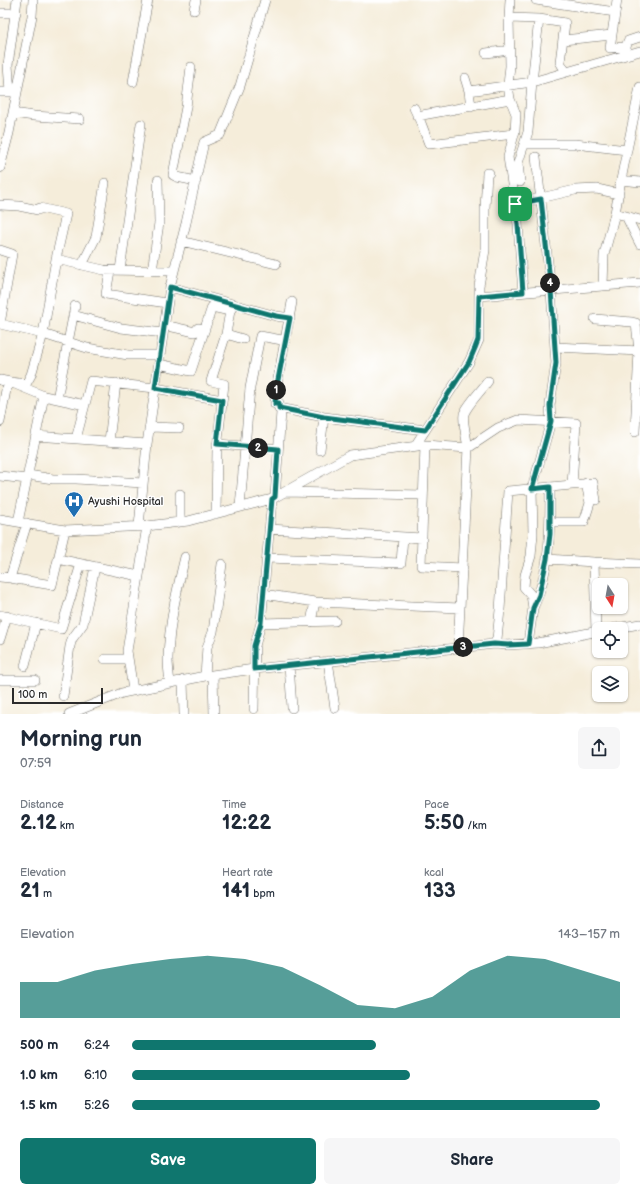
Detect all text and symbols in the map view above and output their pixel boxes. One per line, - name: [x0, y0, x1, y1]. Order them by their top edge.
- pin: [498, 187, 532, 221]
- icon: arrive: [504, 193, 526, 215]
- pin: 4: [540, 273, 560, 293]
- text: 4: [547, 276, 553, 289]
- pin: 1: [266, 380, 286, 400]
- text: 1: [274, 383, 278, 396]
- pin: 2: [248, 438, 268, 458]
- text: 2: [255, 441, 261, 454]
- hospital icon: Ayushi Hospital: [63, 490, 85, 518]
- place label: Ayushi Hospital: [88, 495, 163, 508]
- north arrow: [592, 578, 628, 614]
- map controls: [592, 578, 628, 702]
- button: locate: [592, 622, 628, 658]
- pin: 3: [453, 637, 473, 657]
- text: 3: [460, 640, 466, 653]
- button: layers: [592, 666, 628, 702]
- scale bar: [12, 686, 103, 705]
- text: 100 m: [18, 688, 47, 701]
- text: Morning run: [20, 726, 142, 753]
- button: share: [578, 727, 620, 769]
- text: 07:59: [20, 755, 52, 771]
- text: Distance: [20, 798, 64, 811]
- text: Time: [222, 798, 246, 811]
- text: Pace: [424, 798, 449, 811]
- text: 2.12: [20, 811, 57, 835]
- text: 12:22: [222, 811, 271, 835]
- text: 5:50: [424, 811, 464, 835]
- text: km: [57, 819, 74, 832]
- text: /km: [464, 819, 487, 832]
- text: Elevation: [20, 866, 66, 879]
- text: Heart rate: [222, 866, 273, 879]
- text: kcal: [424, 866, 444, 879]
- text: 21: [20, 879, 40, 903]
- text: 141: [222, 879, 250, 903]
- text: 133: [424, 879, 456, 903]
- text: m: [40, 887, 52, 900]
- text: bpm: [250, 887, 275, 900]
- text: Elevation: [20, 926, 74, 942]
- text: 143–157 m: [558, 926, 620, 942]
- text: 500 m: [20, 1037, 58, 1053]
- text: 6:24: [84, 1037, 110, 1053]
- text: 1.0 km: [20, 1067, 58, 1083]
- text: 6:10: [84, 1067, 107, 1083]
- text: 1.5 km: [20, 1097, 57, 1113]
- text: 5:26: [84, 1097, 110, 1113]
- button: Save: [20, 1138, 316, 1184]
- button: Share: [324, 1138, 620, 1184]

